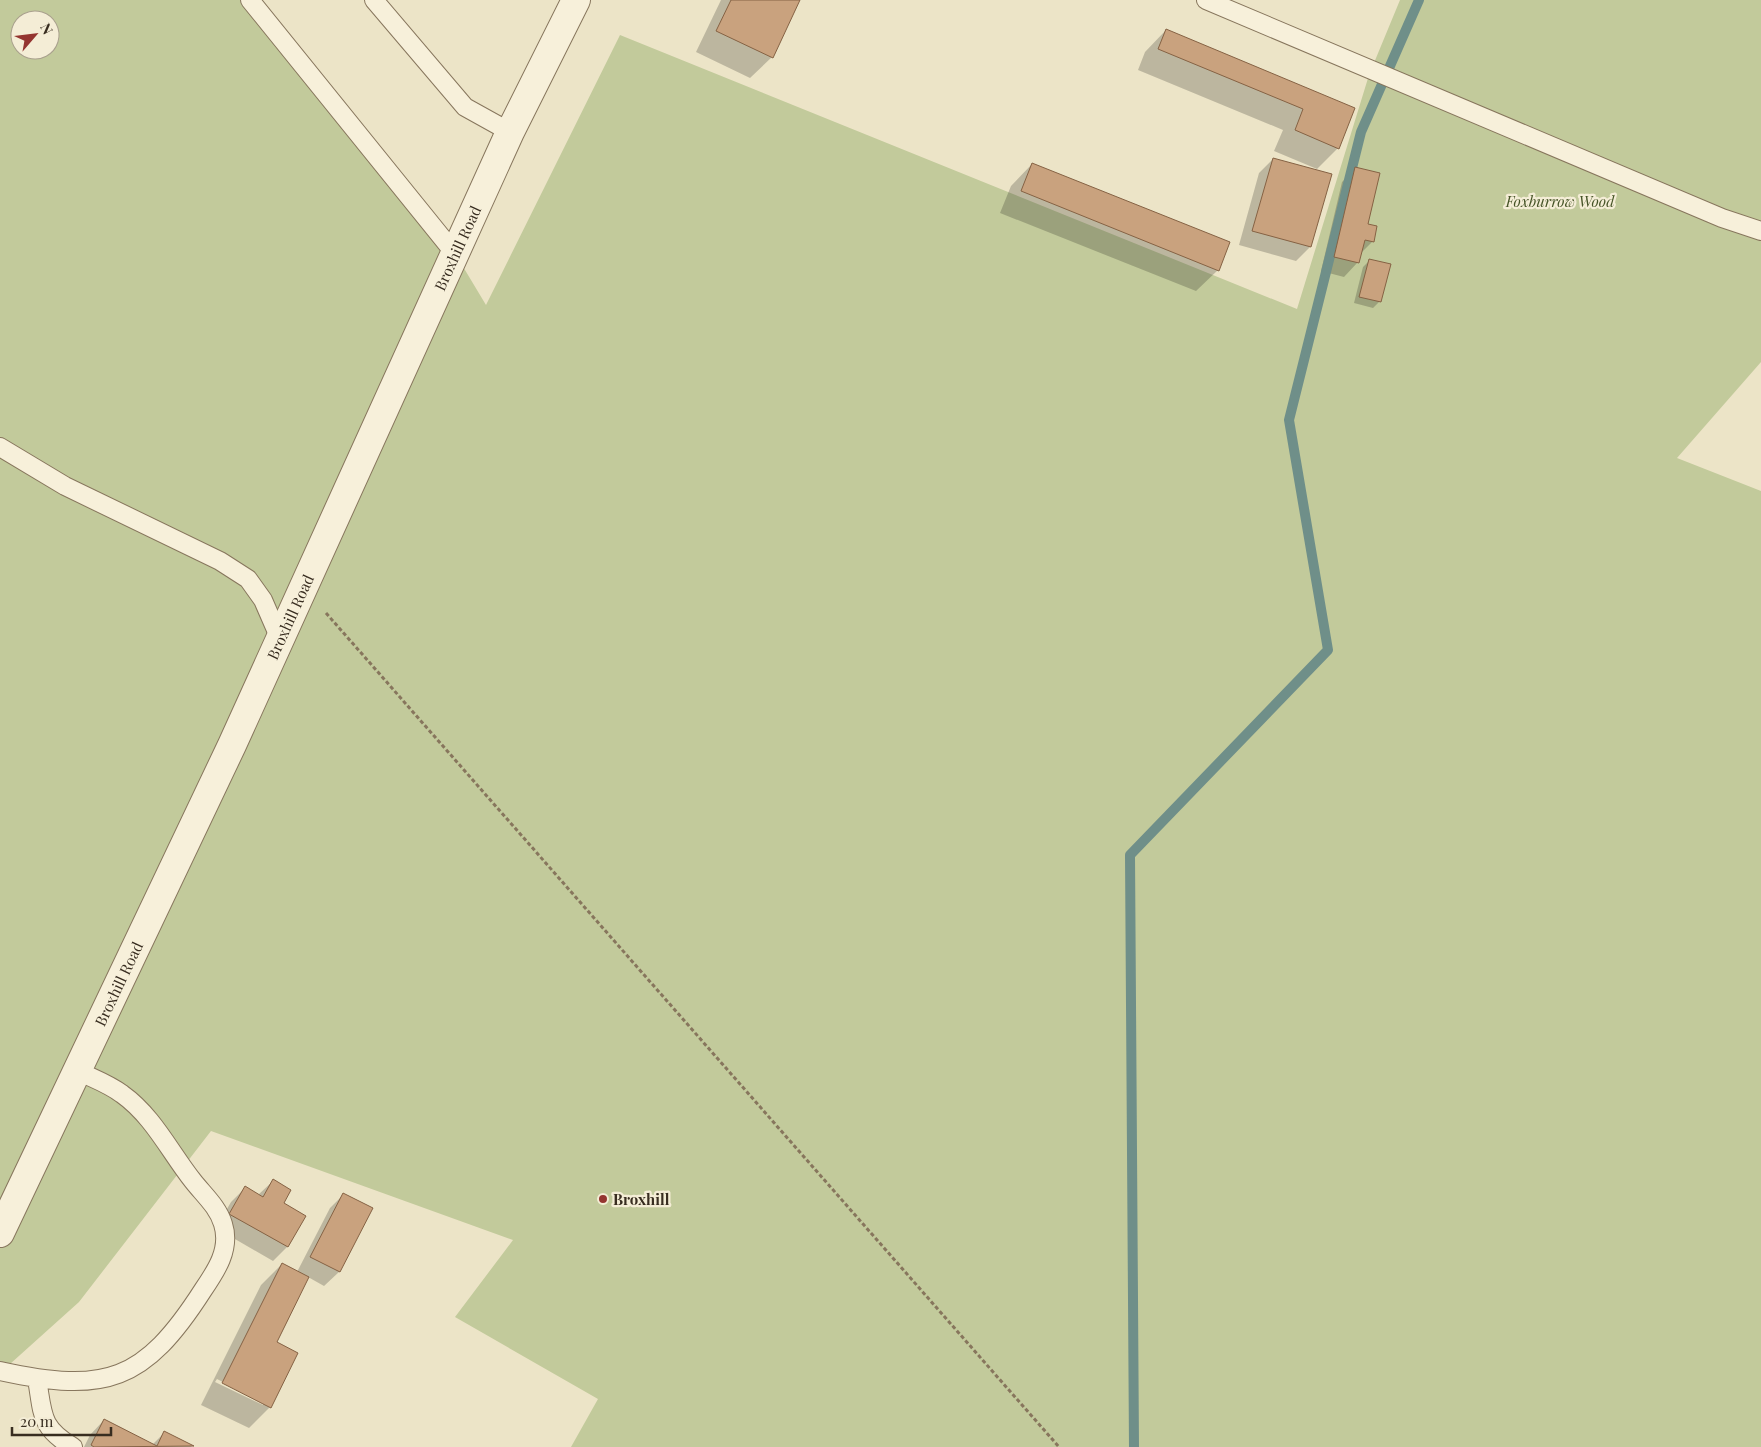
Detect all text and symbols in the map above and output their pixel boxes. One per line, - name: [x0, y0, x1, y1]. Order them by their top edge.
- north arrow: [10, 10, 60, 60]
- text: N: [36, 20, 58, 38]
- park label: Foxburrow Wood: [1505, 191, 1615, 211]
- street label: Broxhill Road: [429, 202, 485, 294]
- street label: Broxhill Road: [262, 571, 318, 663]
- street label: Broxhill Road: [90, 938, 147, 1029]
- place label: Broxhill: [613, 1189, 670, 1209]
- marker: Broxhill: [597, 1193, 609, 1205]
- scale bar: [12, 1404, 111, 1436]
- text: 20 m: [20, 1411, 54, 1431]

